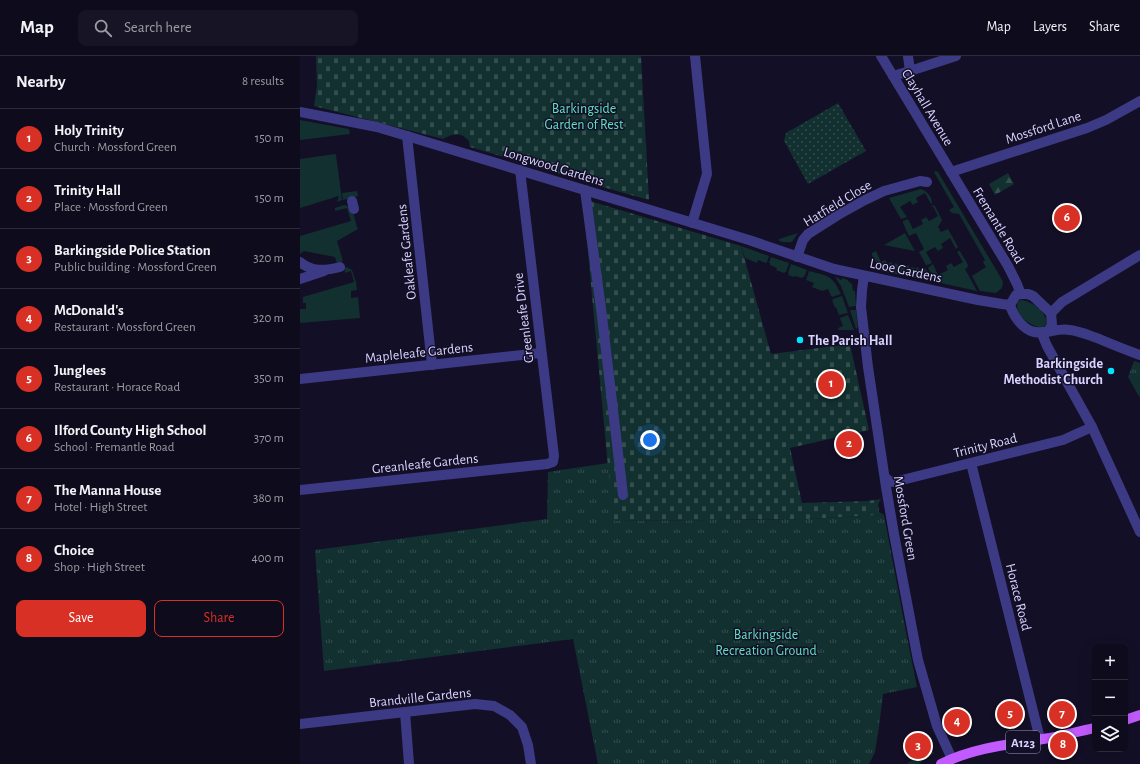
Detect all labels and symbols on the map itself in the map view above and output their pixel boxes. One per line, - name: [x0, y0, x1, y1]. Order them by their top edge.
- street label: Clayhall Avenue: [899, 67, 955, 148]
- park label: Barkingside Garden of Rest: [545, 102, 624, 132]
- street label: Mossford Lane: [1004, 109, 1083, 147]
- street label: Longwood Gardens: [502, 145, 606, 189]
- street label: Hatfield Close: [801, 178, 874, 230]
- street label: Fremantle Road: [970, 185, 1026, 266]
- street label: Oakleafe Gardens: [395, 203, 419, 300]
- pin: 6: [1054, 203, 1080, 233]
- street label: Looe Gardens: [868, 257, 943, 285]
- street label: Greenleafe Drive: [512, 272, 536, 364]
- place label: The Parish Hall: [808, 334, 892, 348]
- marker: The Parish Hall: [795, 335, 805, 345]
- street label: Mapleleafe Gardens: [364, 340, 474, 366]
- place label: Barkingside Methodist Church: [1003, 357, 1103, 387]
- marker: Barkingside Methodist Church: [1106, 366, 1116, 376]
- pin: 1: [818, 369, 844, 399]
- pin: 2: [836, 429, 862, 459]
- your location: [640, 430, 660, 450]
- street label: Trinity Road: [952, 431, 1019, 461]
- street label: Greanleafe Gardens: [371, 451, 479, 477]
- street label: Mossford Green: [891, 475, 919, 562]
- street label: Horace Road: [1003, 562, 1033, 632]
- park label: Barkingside Recreation Ground: [715, 628, 817, 658]
- street label: Brandville Gardens: [368, 686, 472, 710]
- pin: 5: [997, 699, 1023, 729]
- pin: 7: [1049, 699, 1075, 729]
- pin: 4: [944, 707, 970, 737]
- pin: 8: [1050, 730, 1076, 760]
- pin: 3: [905, 731, 931, 761]
- road number: A123: [1006, 731, 1040, 753]

